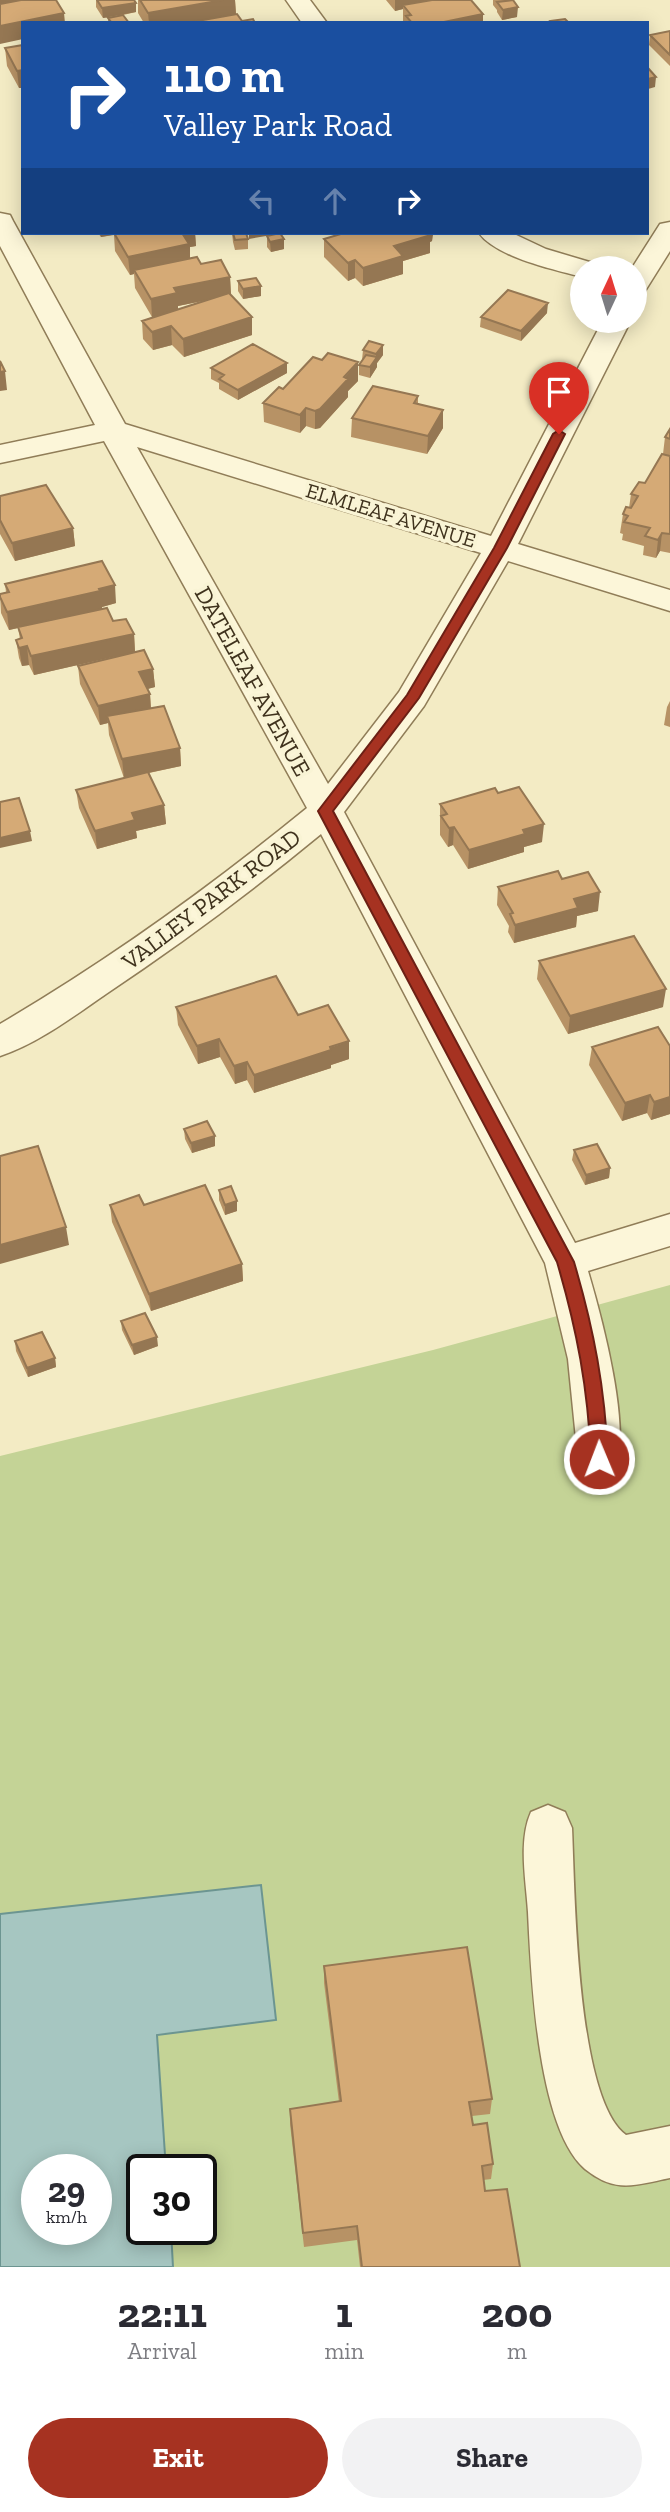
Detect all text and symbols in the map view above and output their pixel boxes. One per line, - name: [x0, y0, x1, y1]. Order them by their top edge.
- text: 110 m: [164, 46, 284, 105]
- icon: right: [49, 49, 140, 140]
- text: Valley Park Road: [164, 106, 392, 144]
- icon: left: [243, 182, 281, 220]
- icon: ahead: [316, 182, 354, 220]
- icon: right: [389, 182, 427, 220]
- north arrow: [570, 256, 648, 332]
- map controls: [570, 256, 647, 333]
- pin: [529, 362, 589, 434]
- icon: arrive: [540, 373, 578, 411]
- street label: ELMLEAF AVENUE: [303, 477, 479, 553]
- street label: DATELEAF AVENUE: [189, 581, 317, 781]
- street label: VALLEY PARK ROAD: [115, 822, 306, 976]
- position arrow: [562, 1422, 636, 1496]
- speed limit sign: 30: [126, 2154, 217, 2245]
- text: 29: [48, 2169, 85, 2211]
- text: km/h: [46, 2206, 87, 2228]
- text: 22:11: [118, 2287, 207, 2338]
- text: 1: [336, 2287, 353, 2338]
- text: 200: [481, 2287, 552, 2338]
- text: Arrival: [128, 2337, 197, 2365]
- text: min: [325, 2337, 364, 2365]
- text: m: [507, 2337, 527, 2365]
- button: Exit: [28, 2418, 328, 2498]
- button: Share: [342, 2418, 642, 2498]

